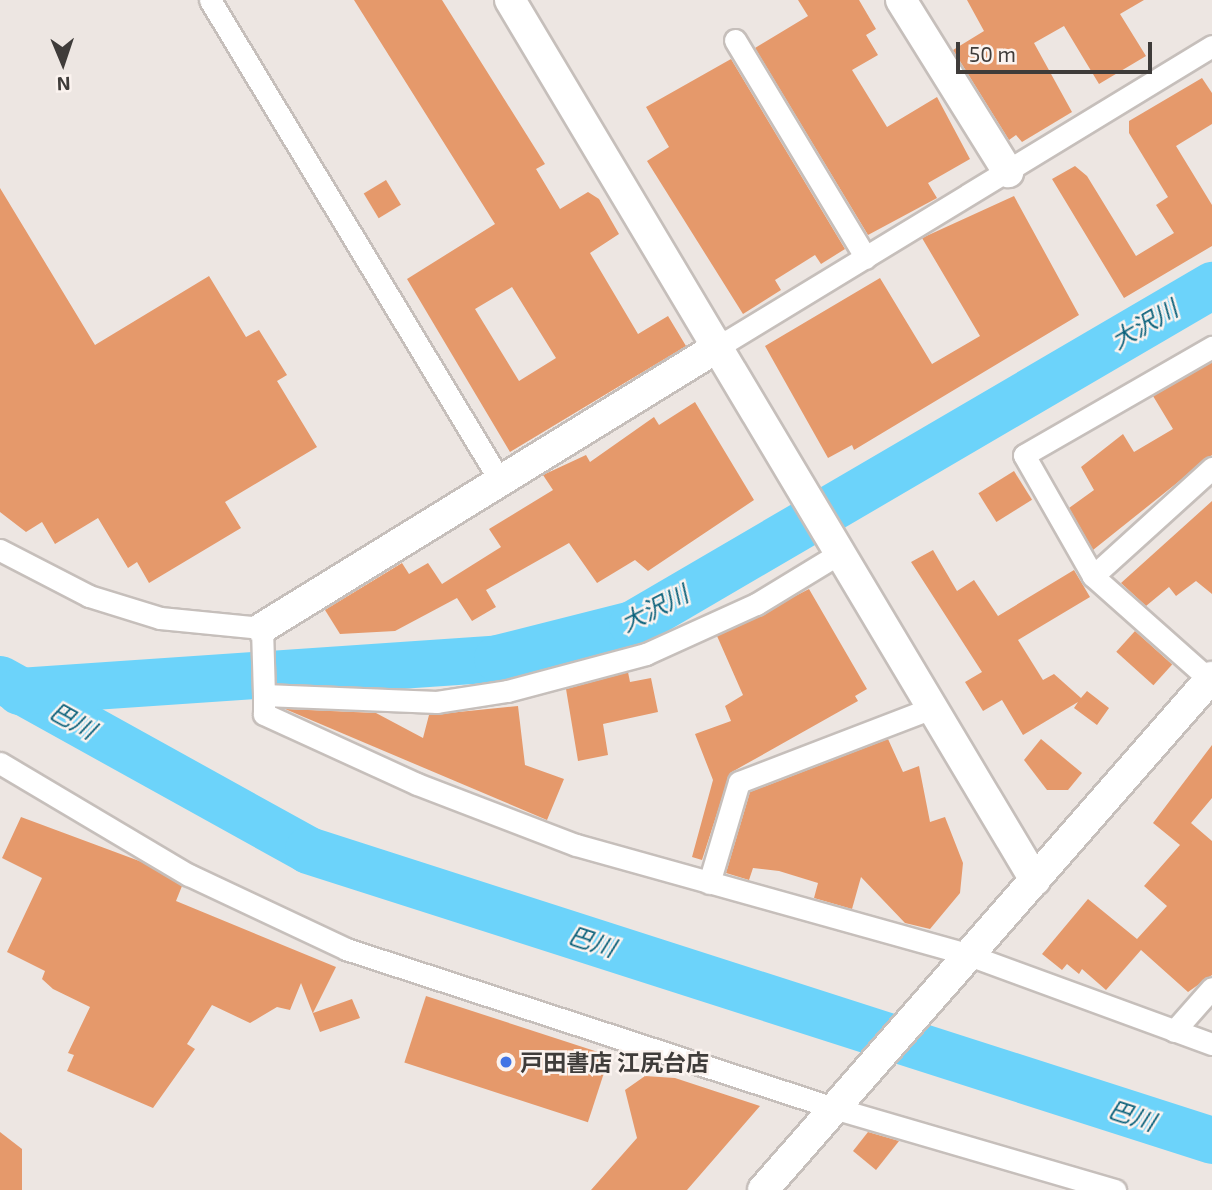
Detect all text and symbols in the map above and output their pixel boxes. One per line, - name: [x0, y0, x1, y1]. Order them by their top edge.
- north arrow: [28, 28, 98, 98]
- scale bar: [960, 28, 1156, 72]
- text: 50 m: [969, 41, 1016, 66]
- text: N: [56, 73, 71, 96]
- water label: 大沢川: [1106, 294, 1182, 354]
- water label: 大沢川: [615, 579, 693, 637]
- water label: 巴川: [45, 696, 101, 744]
- water label: 巴川: [565, 920, 619, 962]
- place label: 戸田書店 江尻台店: [520, 1048, 709, 1076]
- marker: 戸田書店 江尻台店: [498, 1054, 514, 1070]
- water label: 巴川: [1105, 1094, 1159, 1136]

